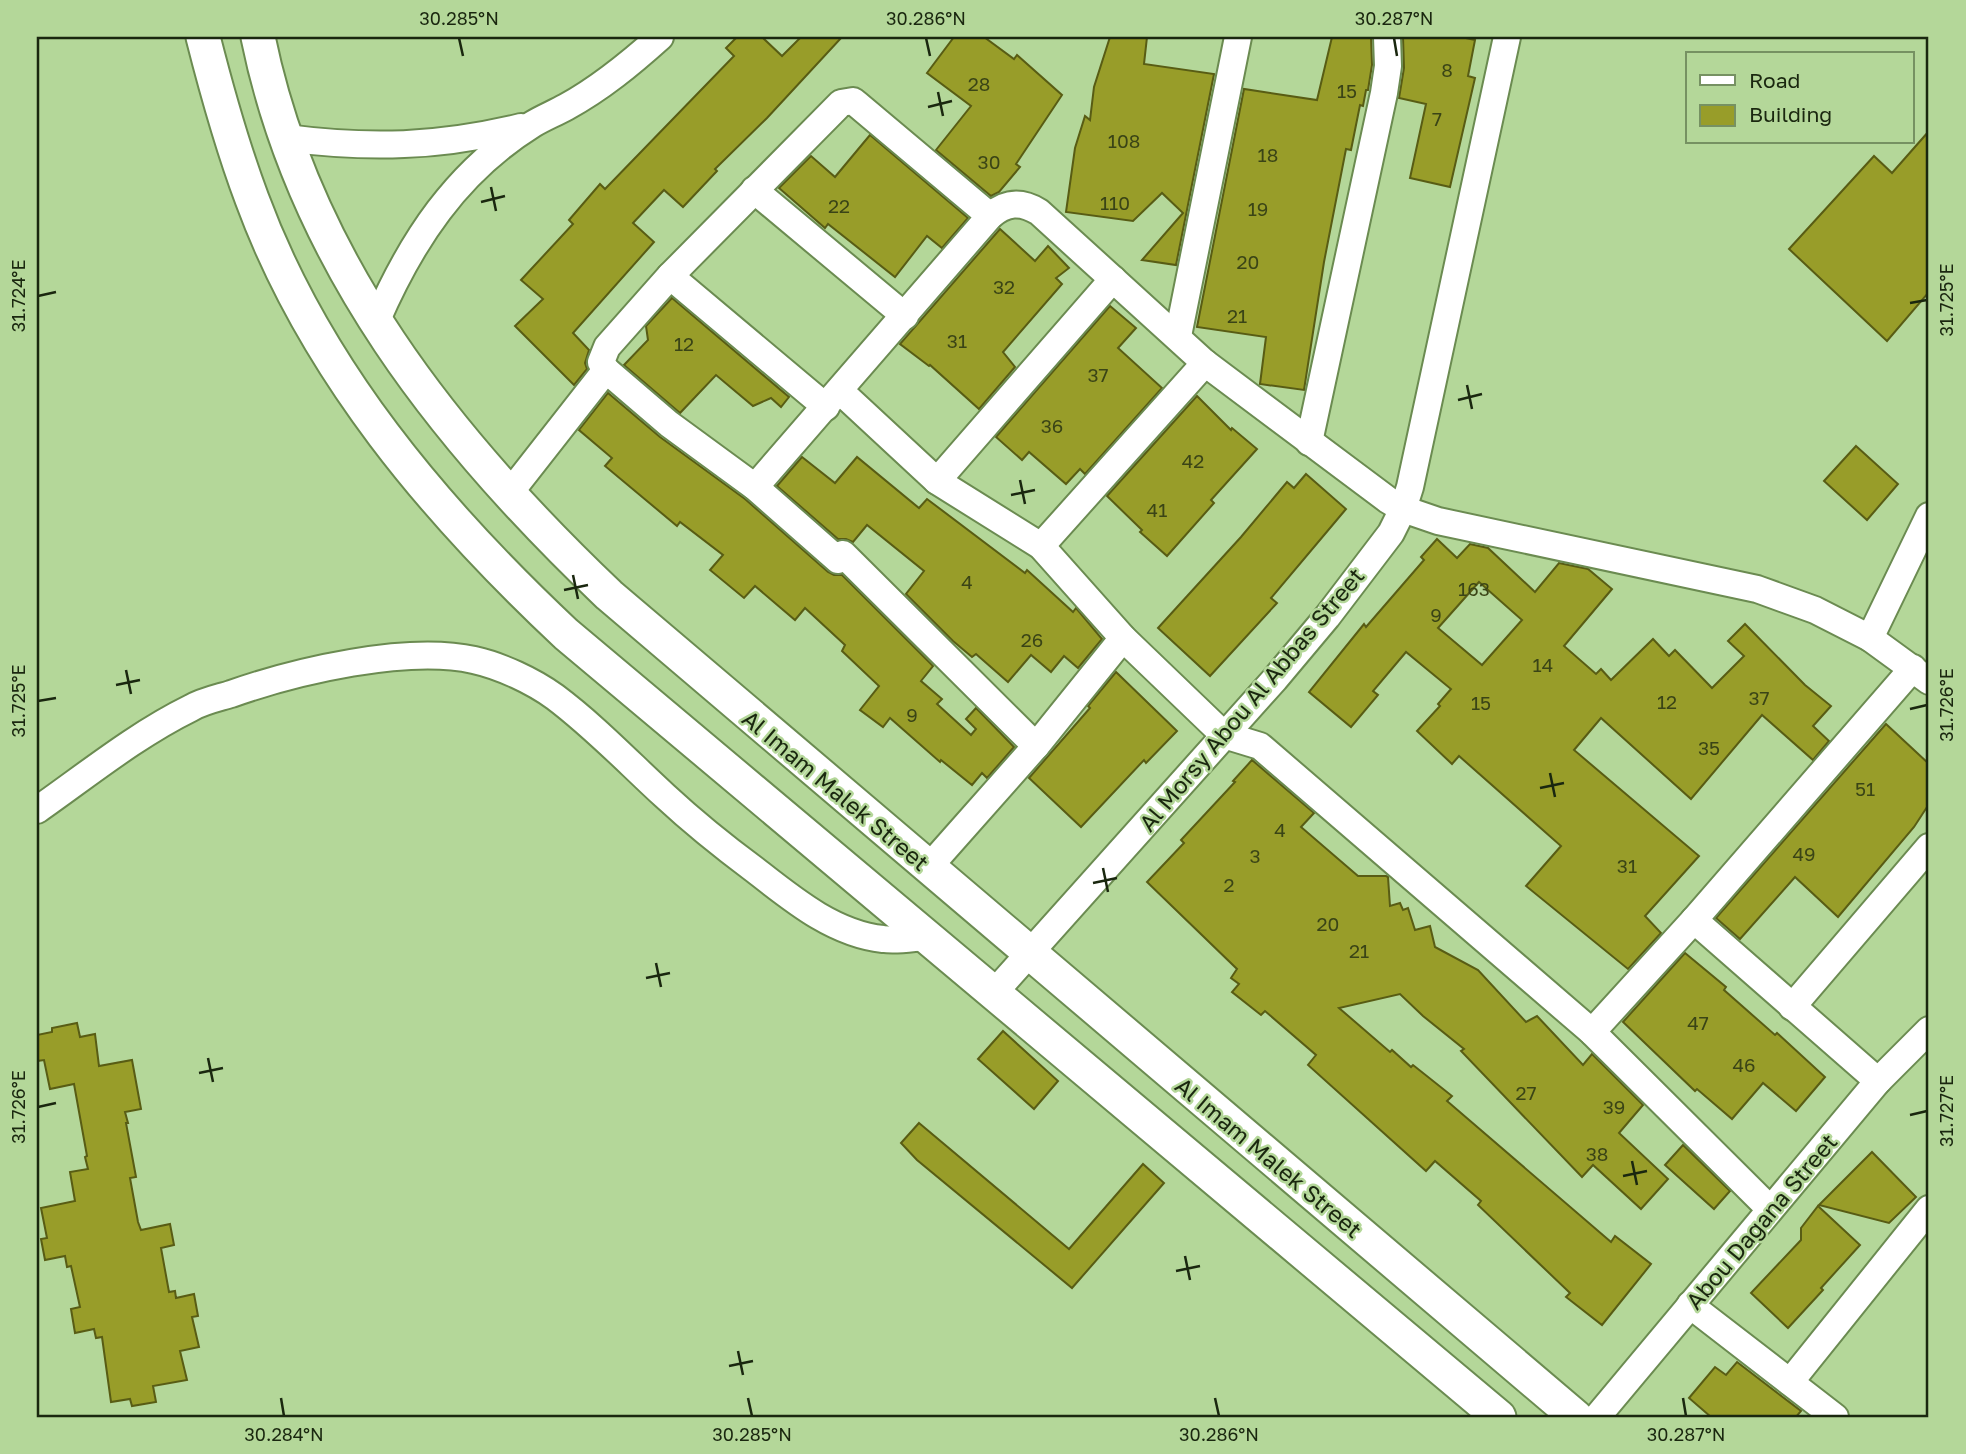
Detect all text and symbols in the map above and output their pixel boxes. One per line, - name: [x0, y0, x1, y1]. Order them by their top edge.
- text: 30.285°N: [419, 7, 499, 29]
- text: 30.286°N: [886, 7, 966, 29]
- text: 30.287°N: [1355, 7, 1433, 29]
- legend: [1686, 52, 1913, 144]
- house number: 8: [1441, 58, 1453, 81]
- text: Road: [1749, 67, 1800, 93]
- house number: 28: [968, 72, 990, 95]
- house number: 15: [1337, 79, 1357, 102]
- text: Building: [1749, 101, 1832, 127]
- house number: 7: [1432, 107, 1442, 130]
- house number: 108: [1108, 129, 1140, 152]
- house number: 18: [1258, 143, 1278, 166]
- house number: 30: [978, 150, 1000, 173]
- house number: 110: [1100, 191, 1130, 214]
- house number: 22: [828, 194, 850, 217]
- house number: 19: [1248, 197, 1268, 220]
- house number: 20: [1237, 250, 1259, 273]
- text: 31.724°E: [7, 260, 29, 332]
- text: 31.725°E: [1935, 263, 1957, 337]
- house number: 32: [993, 275, 1015, 298]
- house number: 21: [1227, 304, 1247, 327]
- house number: 31: [947, 329, 967, 352]
- house number: 12: [674, 332, 694, 355]
- house number: 37: [1087, 363, 1109, 386]
- house number: 36: [1041, 414, 1063, 437]
- house number: 42: [1182, 449, 1204, 472]
- house number: 41: [1147, 498, 1167, 521]
- street label: Al Morsy Abou Al Abbas Street: [1133, 562, 1369, 836]
- house number: 4: [961, 570, 973, 593]
- house number: 163: [1458, 577, 1490, 600]
- house number: 9: [1430, 603, 1442, 626]
- house number: 26: [1021, 628, 1043, 651]
- house number: 14: [1533, 653, 1553, 676]
- text: 31.725°E: [7, 664, 29, 738]
- text: 31.726°E: [1935, 668, 1957, 742]
- house number: 37: [1748, 686, 1770, 709]
- house number: 12: [1657, 690, 1677, 713]
- house number: 15: [1471, 691, 1491, 714]
- house number: 9: [906, 703, 918, 726]
- street label: Al Imam Malek Street: [737, 704, 935, 876]
- house number: 35: [1698, 736, 1720, 759]
- house number: 51: [1855, 777, 1875, 800]
- house number: 4: [1274, 818, 1286, 841]
- house number: 49: [1792, 842, 1816, 865]
- house number: 3: [1249, 844, 1261, 867]
- house number: 31: [1617, 854, 1637, 877]
- house number: 2: [1223, 873, 1235, 896]
- house number: 20: [1317, 912, 1339, 935]
- house number: 21: [1349, 939, 1369, 962]
- house number: 47: [1687, 1011, 1709, 1034]
- house number: 46: [1732, 1053, 1756, 1076]
- text: 31.726°E: [7, 1070, 29, 1144]
- street label: Al Imam Malek Street: [1170, 1071, 1368, 1243]
- text: 31.727°E: [1935, 1075, 1957, 1147]
- house number: 27: [1515, 1081, 1537, 1104]
- house number: 39: [1603, 1095, 1625, 1118]
- street label: Abou Dagana Street: [1679, 1128, 1843, 1314]
- house number: 38: [1586, 1142, 1608, 1165]
- text: 30.284°N: [244, 1423, 324, 1445]
- text: 30.285°N: [712, 1423, 792, 1445]
- text: 30.286°N: [1179, 1423, 1259, 1445]
- text: 30.287°N: [1647, 1423, 1725, 1445]

